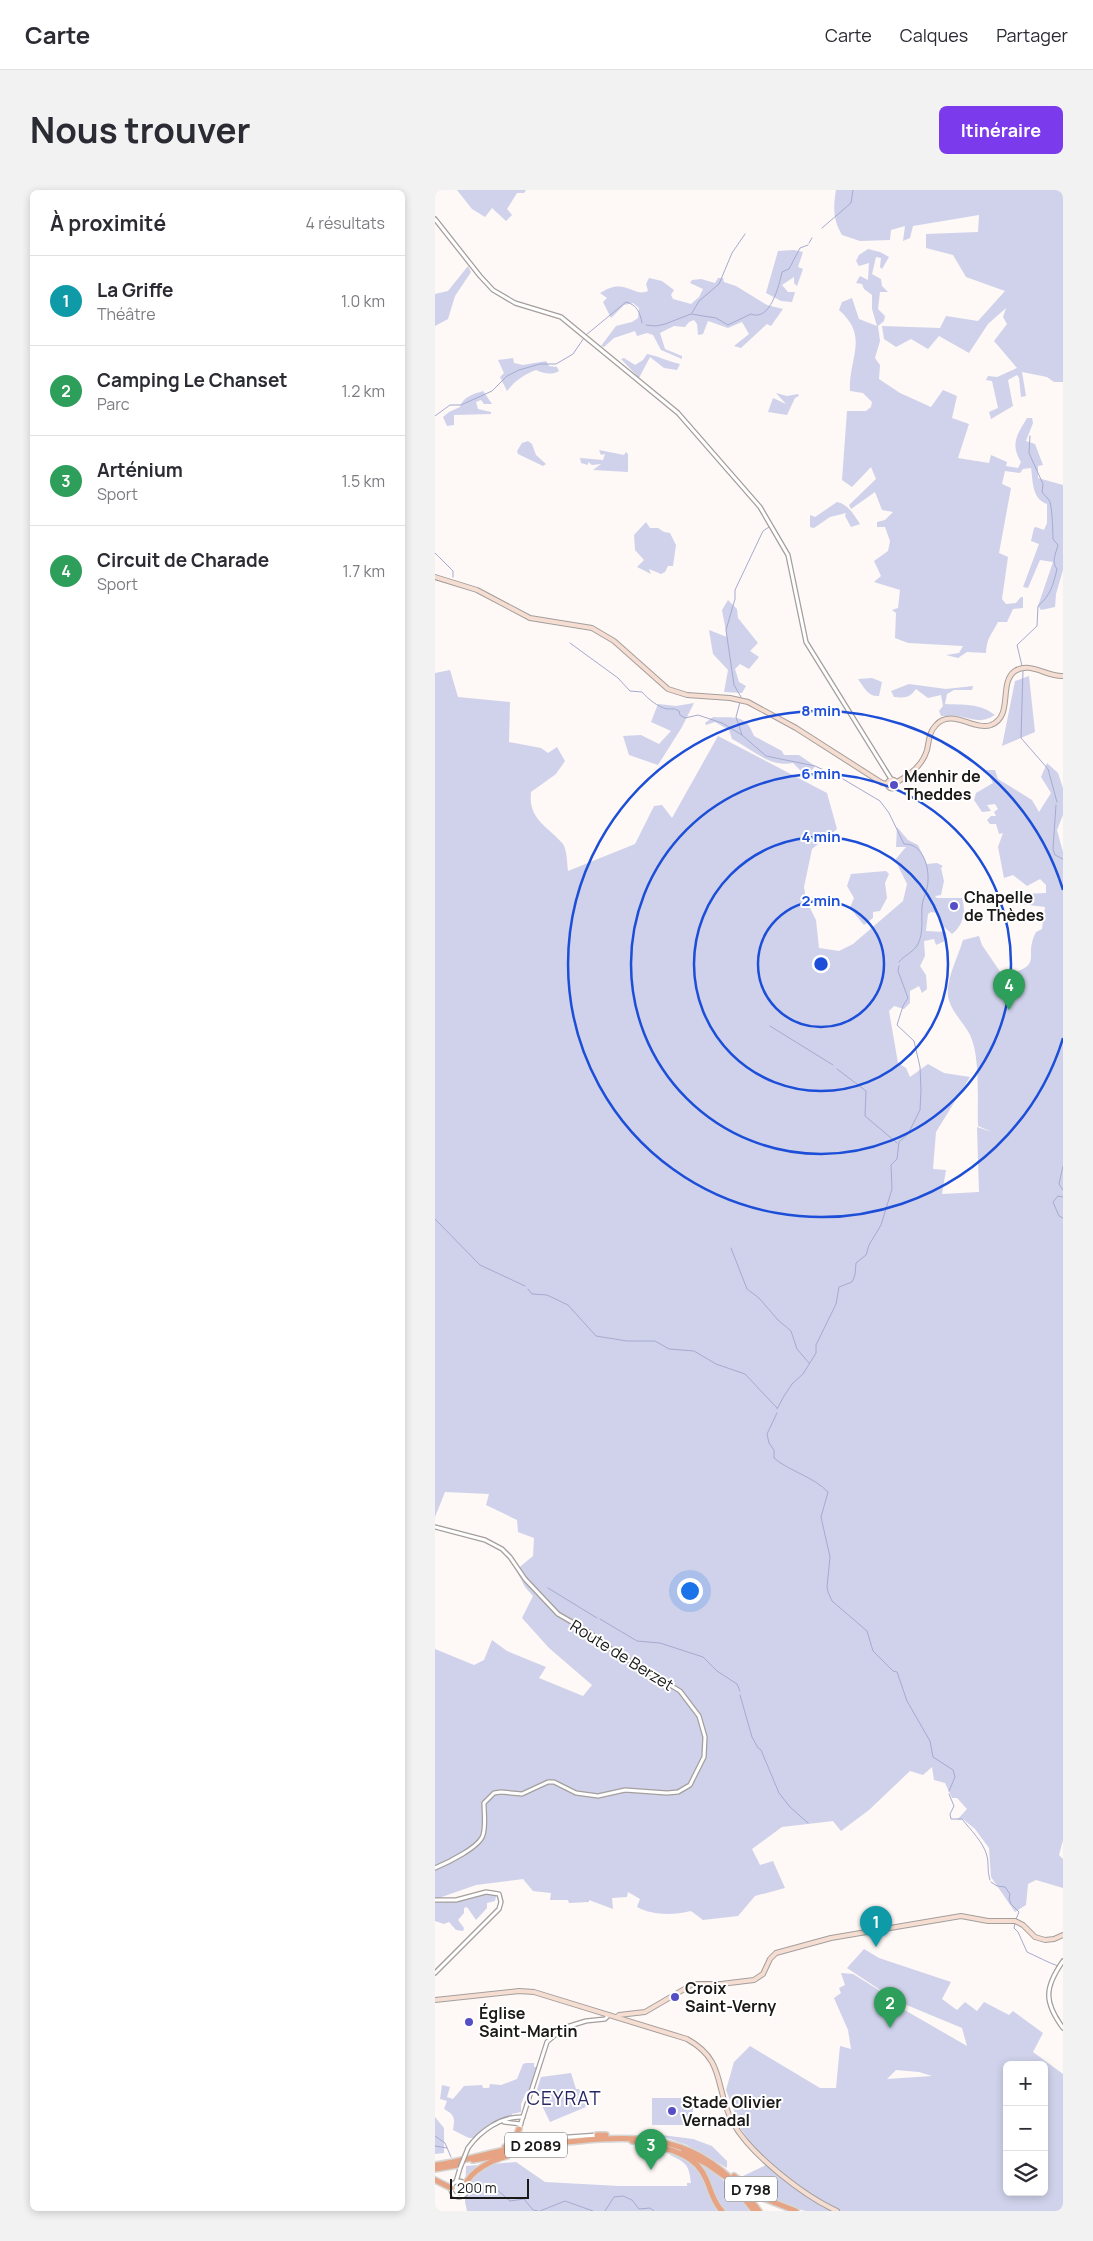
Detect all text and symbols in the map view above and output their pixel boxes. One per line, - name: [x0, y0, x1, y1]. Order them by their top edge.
- text: Carte: [25, 18, 90, 51]
- text: Carte: [825, 23, 872, 47]
- text: Calques: [900, 23, 968, 47]
- text: Partager: [996, 23, 1068, 47]
- text: Nous trouver: [30, 106, 251, 154]
- button: Itinéraire: [939, 106, 1063, 154]
- text: À proximité: [50, 209, 166, 237]
- text: 4 résultats: [306, 212, 385, 234]
- text: La Griffe: [97, 277, 173, 303]
- text: 1: [62, 290, 70, 312]
- text: 1.0 km: [341, 290, 385, 312]
- text: Théâtre: [97, 303, 156, 325]
- text: Camping Le Chanset: [97, 367, 288, 393]
- text: 2: [61, 380, 71, 402]
- text: 1.2 km: [342, 380, 385, 402]
- text: Parc: [97, 393, 130, 415]
- text: Arténium: [97, 457, 183, 483]
- text: 3: [61, 470, 71, 492]
- text: 1.5 km: [341, 470, 385, 492]
- text: Sport: [97, 483, 138, 505]
- text: Circuit de Charade: [97, 547, 269, 573]
- text: 4: [61, 560, 71, 582]
- text: 1.7 km: [343, 560, 385, 582]
- text: Sport: [97, 573, 138, 595]
- text: 8 min: [801, 700, 841, 721]
- text: 6 min: [801, 763, 841, 784]
- place label: Menhir de Theddes: [904, 765, 981, 805]
- marker: Menhir de Theddes: [888, 779, 900, 791]
- text: 4 min: [801, 826, 841, 847]
- place label: Chapelle de Thèdes: [964, 886, 1045, 926]
- text: 2 min: [801, 890, 841, 911]
- marker: Chapelle de Thèdes: [948, 900, 960, 912]
- centre of rings: [812, 955, 830, 973]
- pin: 4: [993, 969, 1025, 1010]
- your location: [677, 1578, 703, 1604]
- street label: Route de Berzet: [566, 1614, 678, 1696]
- pin: 1: [860, 1906, 892, 1947]
- place label: Croix Saint-Verny: [685, 1977, 776, 2017]
- pin: 2: [874, 1987, 906, 2028]
- marker: Croix Saint-Verny: [669, 1991, 681, 2003]
- place label: Église Saint-Martin: [479, 2002, 578, 2042]
- marker: Église Saint-Martin: [463, 2016, 475, 2028]
- map controls: [1003, 2061, 1048, 2196]
- button: +: [1003, 2061, 1048, 2106]
- district label: CEYRAT: [526, 2085, 602, 2111]
- place label: Stade Olivier Vernadal: [682, 2091, 782, 2131]
- marker: Stade Olivier Vernadal: [666, 2105, 678, 2117]
- button: −: [1003, 2106, 1048, 2151]
- pin: 3: [635, 2129, 667, 2170]
- road number: D 2089: [505, 2132, 567, 2158]
- button: layers: [1003, 2151, 1048, 2196]
- scale bar: [450, 2176, 529, 2199]
- road number: D 798: [725, 2176, 777, 2202]
- text: 200 m: [457, 2178, 497, 2197]

